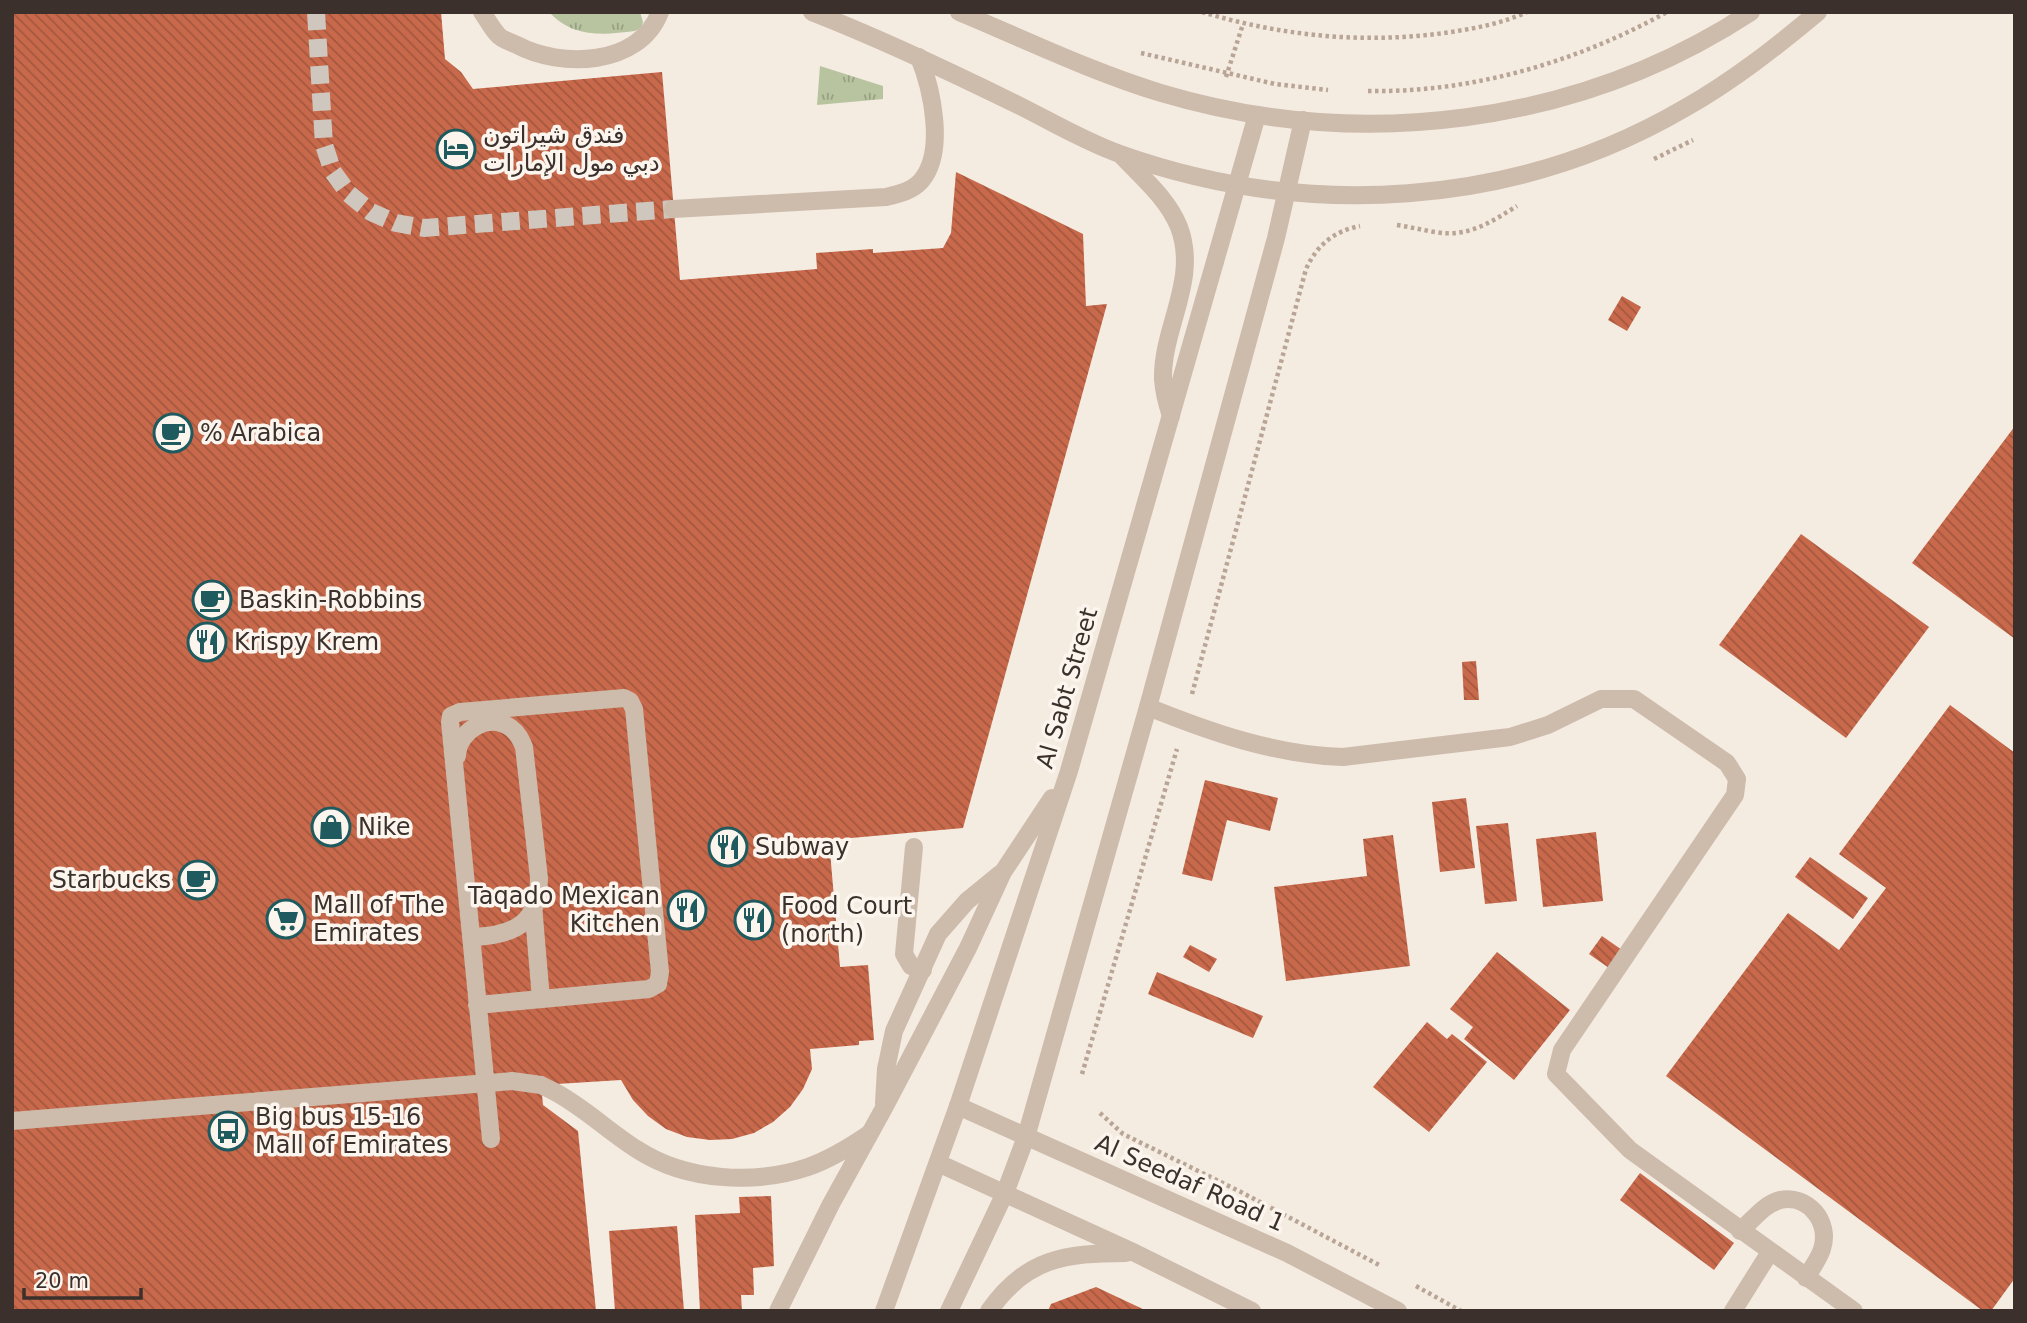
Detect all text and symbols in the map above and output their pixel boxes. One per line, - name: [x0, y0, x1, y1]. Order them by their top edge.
- place label: فندق شيراتون دبي مول الإمارات: [483, 121, 660, 177]
- hotel icon: فندق شيراتون دبي مول الإمارات: [435, 128, 477, 170]
- cafe icon: % Arabica: [152, 412, 194, 454]
- place label: % Arabica: [200, 419, 321, 447]
- cafe icon: Baskin-Robbins: [191, 579, 233, 621]
- place label: Baskin-Robbins: [239, 586, 422, 614]
- street label: Al Sabt Street: [1031, 604, 1103, 772]
- restaurant icon: Krispy Krem: [186, 621, 228, 663]
- place label: Krispy Krem: [234, 628, 379, 656]
- shop icon: Nike: [310, 806, 352, 848]
- place label: Nike: [358, 813, 410, 841]
- restaurant icon: Subway: [707, 826, 749, 868]
- place label: Subway: [755, 833, 849, 861]
- cafe icon: Starbucks: [177, 859, 219, 901]
- place label: Starbucks: [52, 866, 171, 894]
- place label: Taqado Mexican Kitchen: [467, 882, 660, 938]
- restaurant icon: Taqado Mexican Kitchen: [666, 889, 708, 931]
- place label: Mall of The Emirates: [313, 891, 445, 947]
- place label: Food Court (north): [781, 892, 912, 948]
- supermarket icon: Mall of The Emirates: [265, 898, 307, 940]
- restaurant icon: Food Court (north): [733, 899, 775, 941]
- place label: Big bus 15-16 Mall of Emirates: [255, 1103, 449, 1159]
- bus stop icon: Big bus 15-16 Mall of Emirates: [207, 1110, 249, 1152]
- street label: Al Seedaf Road 1: [1091, 1129, 1289, 1237]
- scale bar: [24, 1256, 142, 1300]
- text: 20 m: [35, 1269, 89, 1293]

